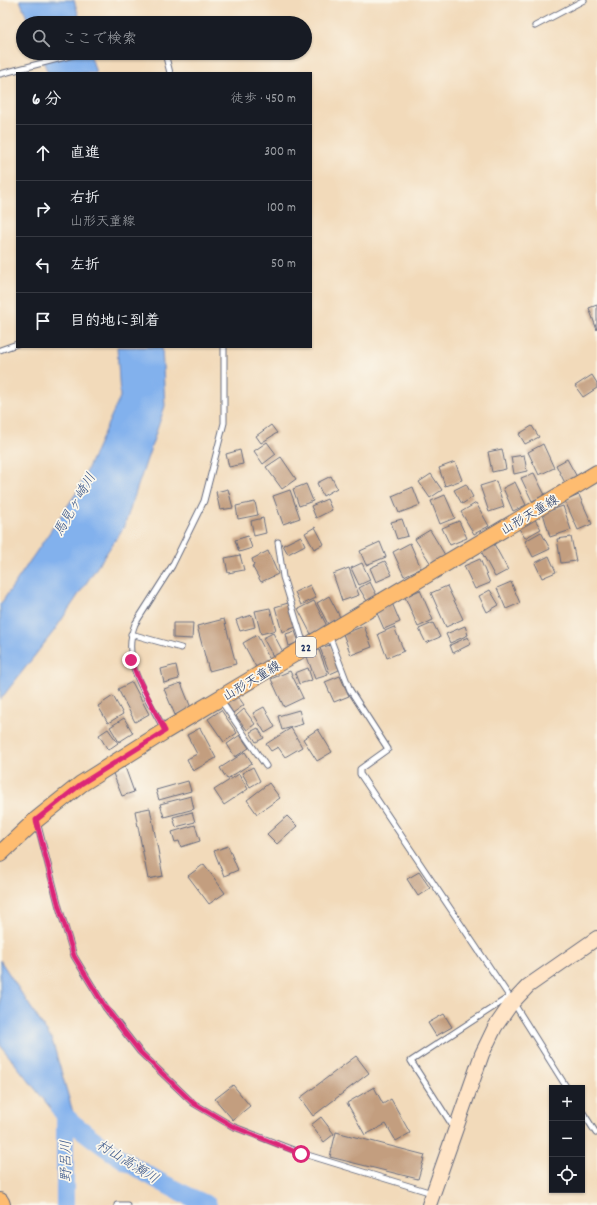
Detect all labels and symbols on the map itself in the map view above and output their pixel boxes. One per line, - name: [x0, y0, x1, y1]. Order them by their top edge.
- water label: 馬見ヶ崎川: [50, 470, 102, 540]
- street label: 山形天童線: [498, 491, 564, 541]
- road number: 22: [296, 637, 316, 657]
- route end: [122, 651, 140, 669]
- street label: 山形天童線: [220, 657, 286, 707]
- water label: 村山高瀬川: [92, 1136, 162, 1190]
- water label: 野呂川: [57, 1140, 77, 1182]
- route start: [292, 1145, 310, 1163]

